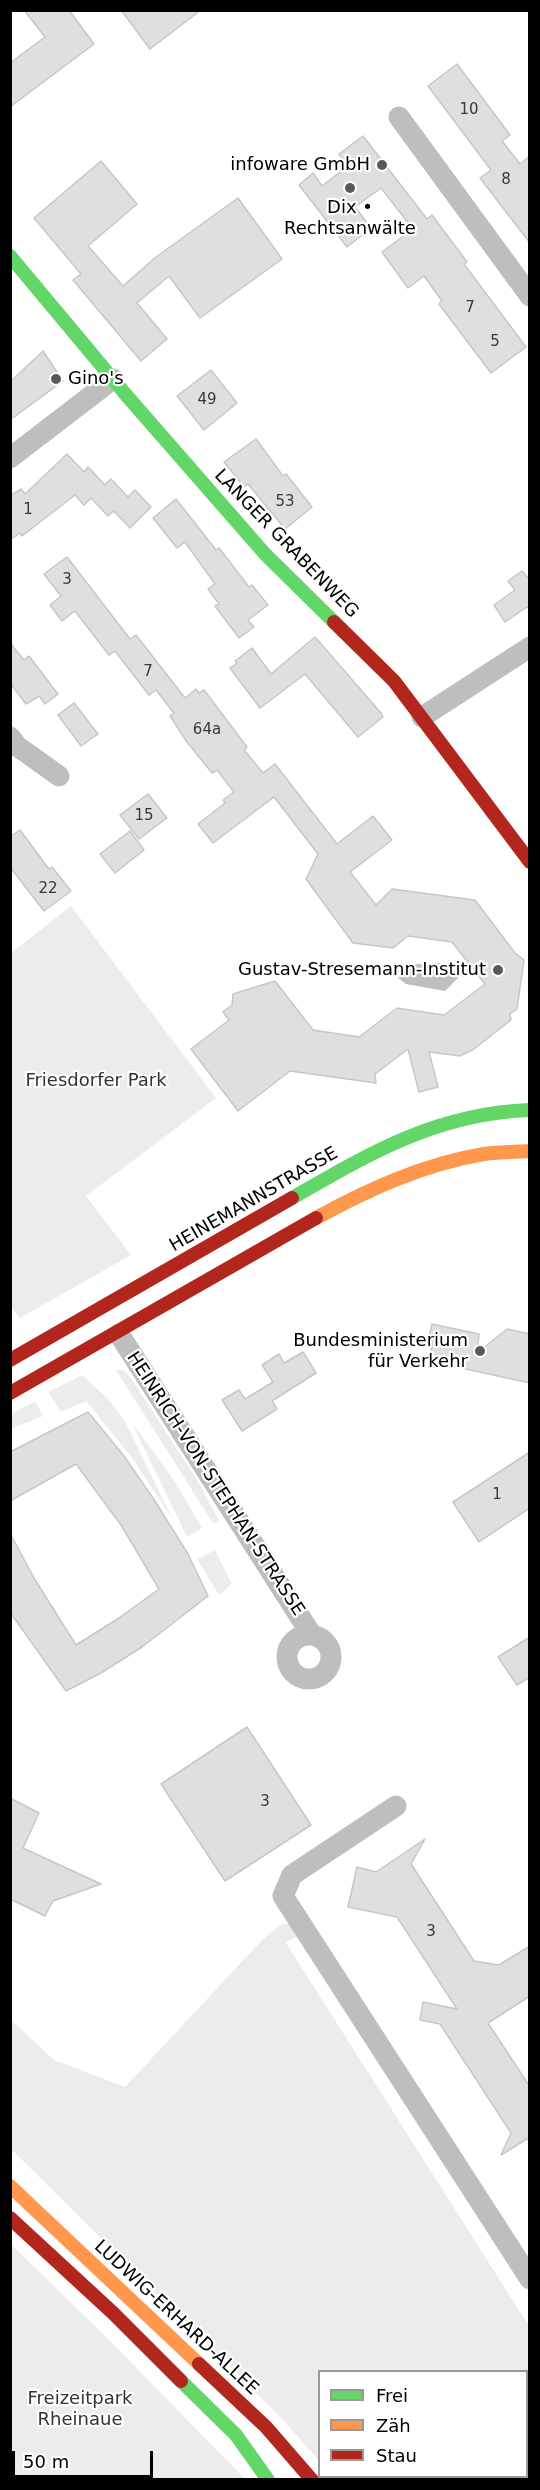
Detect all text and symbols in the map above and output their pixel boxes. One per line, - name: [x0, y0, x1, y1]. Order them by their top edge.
- house number: 10: [459, 101, 479, 119]
- place label: infoware GmbH: [230, 154, 370, 176]
- marker: infoware GmbH: [375, 158, 389, 172]
- house number: 8: [501, 171, 511, 189]
- marker: Dix • Rechtsanwälte: [343, 181, 357, 195]
- place label: Dix • Rechtsanwälte: [284, 197, 416, 240]
- house number: 7: [465, 299, 475, 317]
- house number: 5: [490, 333, 500, 351]
- place label: Gino's: [68, 368, 124, 390]
- marker: Gino's: [49, 372, 63, 386]
- house number: 49: [197, 391, 217, 409]
- street label: LANGER GRABENWEG: [209, 465, 363, 623]
- house number: 53: [275, 493, 295, 511]
- house number: 1: [23, 501, 33, 519]
- house number: 3: [62, 571, 72, 589]
- house number: 7: [143, 663, 153, 681]
- house number: 64a: [193, 721, 221, 739]
- house number: 15: [134, 807, 154, 825]
- house number: 22: [38, 880, 58, 898]
- place label: Gustav-Stresemann-Institut: [238, 959, 486, 981]
- marker: Gustav-Stresemann-Institut: [491, 963, 505, 977]
- park label: Friesdorfer Park: [25, 1070, 167, 1092]
- street label: HEINEMANNSTRASSE: [166, 1143, 342, 1257]
- place label: Bundesministerium für Verkehr: [293, 1330, 468, 1372]
- marker: Bundesministerium für Verkehr: [473, 1344, 487, 1358]
- street label: HEINRICH-VON-STEPHAN-STRASSE: [121, 1348, 309, 1620]
- house number: 1: [492, 1486, 502, 1504]
- house number: 3: [260, 1793, 270, 1811]
- house number: 3: [426, 1923, 436, 1941]
- street label: LUDWIG-ERHARD-ALLEE: [89, 2236, 263, 2400]
- legend: [318, 2370, 528, 2478]
- text: Frei: [376, 2385, 408, 2406]
- park label: Freizeitpark Rheinaue: [28, 2388, 132, 2430]
- text: Zäh: [376, 2415, 411, 2436]
- scale bar: [15, 2439, 156, 2477]
- text: Stau: [376, 2445, 417, 2466]
- text: 50 m: [23, 2451, 69, 2472]

